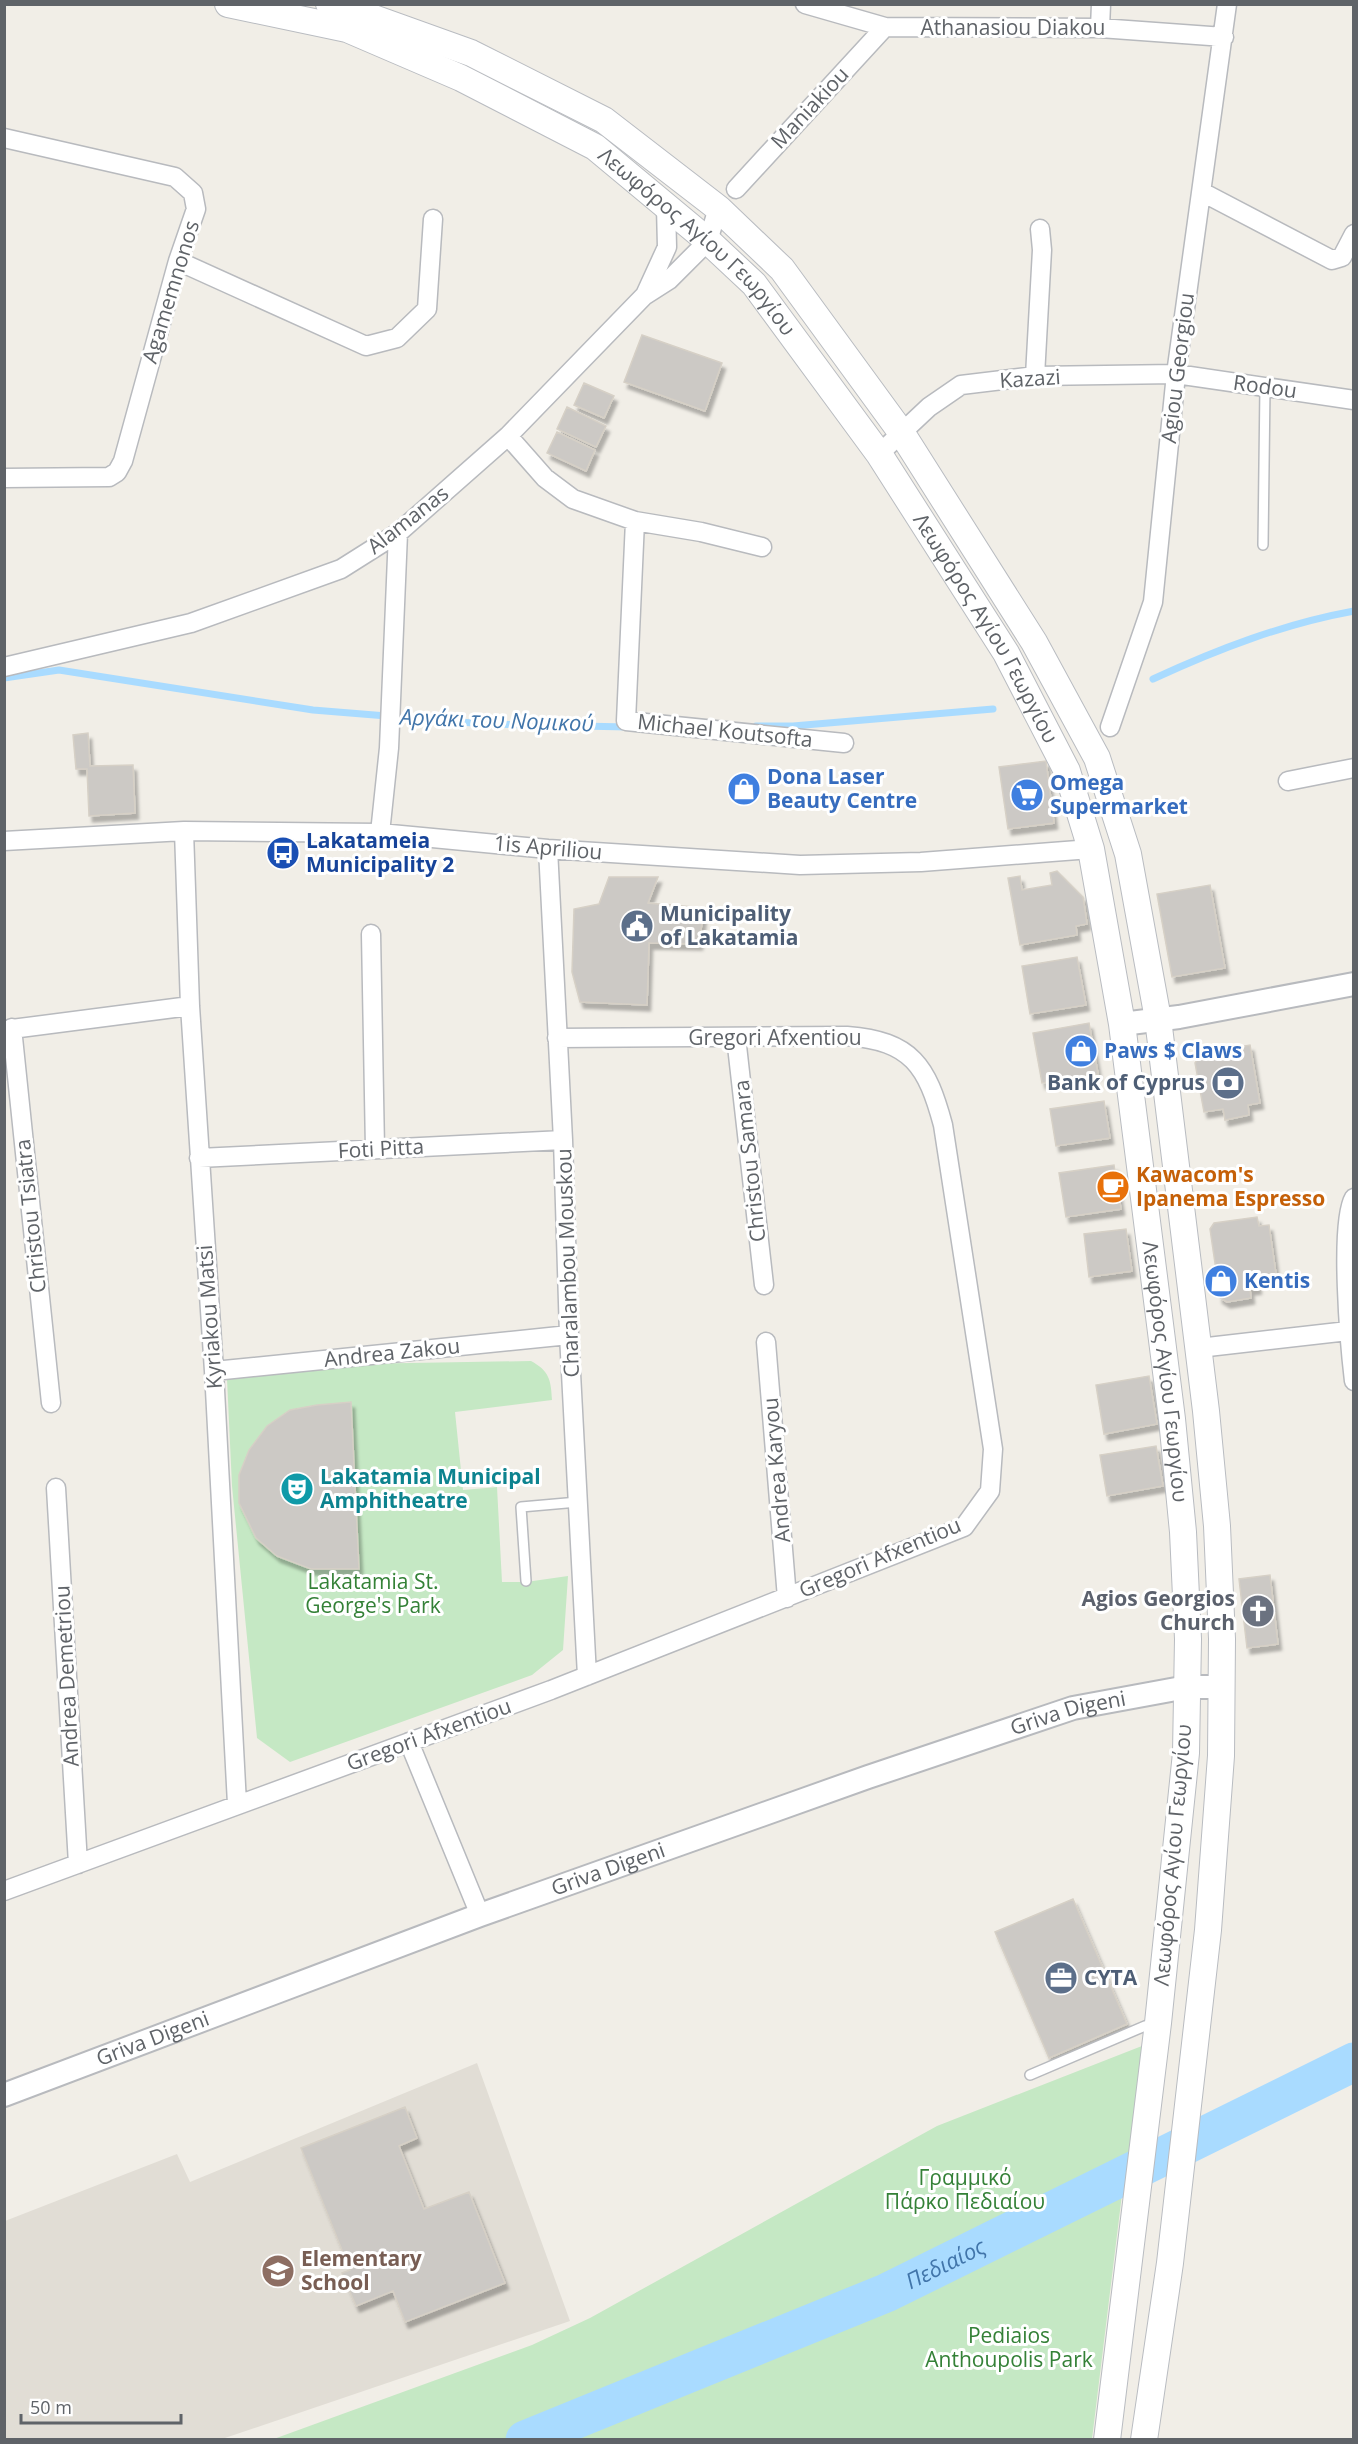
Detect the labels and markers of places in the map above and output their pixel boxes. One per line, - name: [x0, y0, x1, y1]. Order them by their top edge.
- place label: Dona Laser Beauty Centre: [767, 762, 917, 814]
- place label: Omega Supermarket: [1050, 768, 1188, 820]
- shop icon: Dona Laser Beauty Centre: [726, 771, 762, 807]
- supermarket icon: Omega Supermarket: [1009, 777, 1045, 813]
- place label: Lakatameia Municipality 2: [306, 826, 454, 878]
- bus stop icon: Lakatameia Municipality 2: [265, 835, 301, 871]
- place label: Municipality of Lakatamia: [660, 899, 798, 951]
- public building icon: Municipality of Lakatamia: [619, 908, 655, 944]
- shop icon: Paws $ Claws: [1063, 1033, 1099, 1069]
- place label: Paws $ Claws: [1104, 1036, 1242, 1064]
- bank icon: Bank of Cyprus: [1210, 1065, 1246, 1101]
- place label: Bank of Cyprus: [1047, 1068, 1205, 1096]
- place label: Kawacom's Ipanema Espresso: [1136, 1160, 1325, 1212]
- cafe icon: Kawacom's Ipanema Espresso: [1095, 1169, 1131, 1205]
- shop icon: Kentis: [1203, 1263, 1239, 1299]
- place label: Kentis: [1244, 1266, 1310, 1294]
- place label: Lakatamia Municipal Amphitheatre: [320, 1462, 541, 1514]
- theatre icon: Lakatamia Municipal Amphitheatre: [279, 1471, 315, 1507]
- place label: Agios Georgios Church: [1081, 1584, 1235, 1636]
- church icon: Agios Georgios Church: [1240, 1593, 1276, 1629]
- office icon: CYTA: [1043, 1960, 1079, 1996]
- place label: CYTA: [1084, 1963, 1138, 1991]
- place label: Elementary School: [301, 2244, 422, 2296]
- school or university icon: Elementary School: [260, 2253, 296, 2289]

